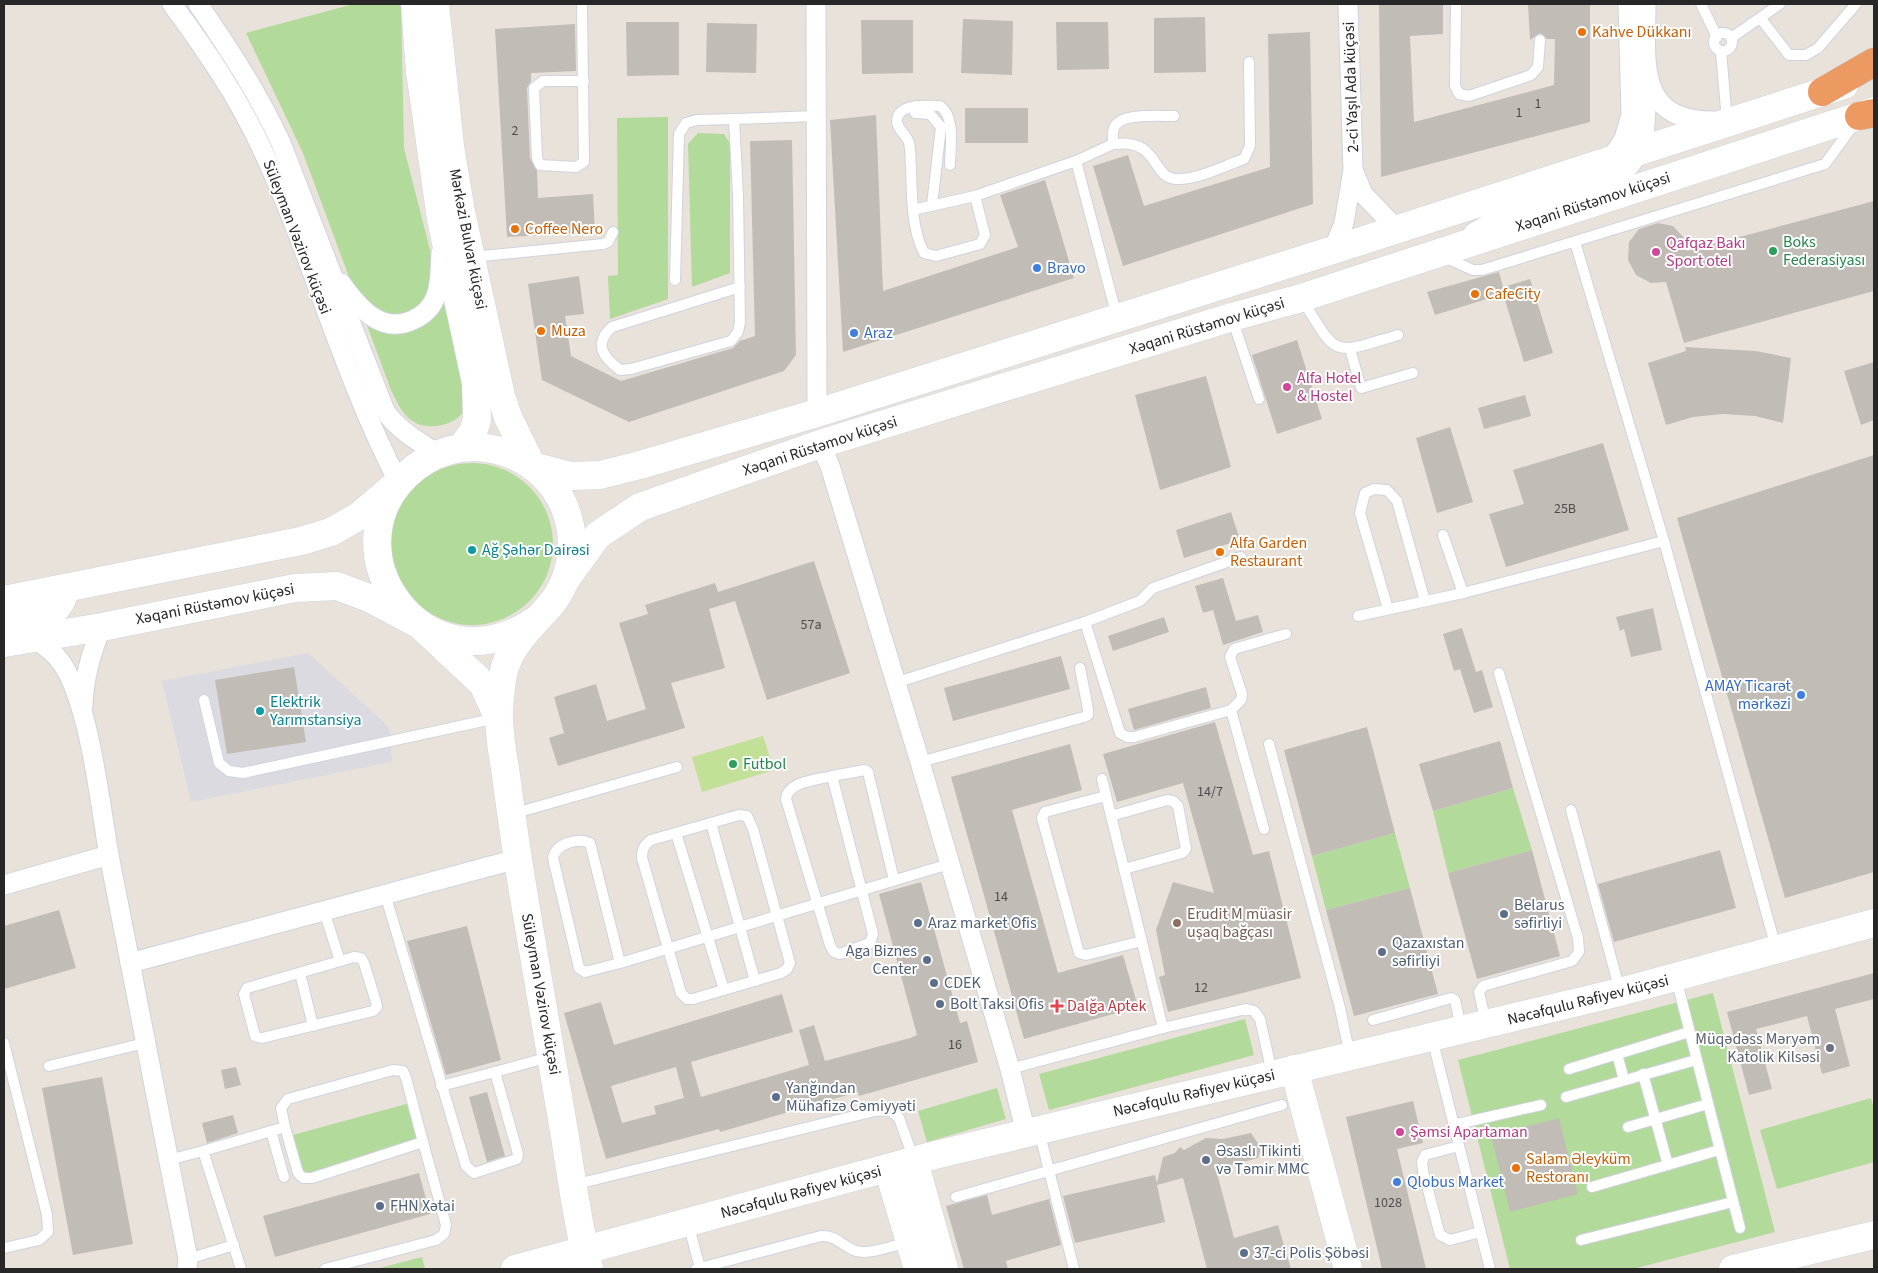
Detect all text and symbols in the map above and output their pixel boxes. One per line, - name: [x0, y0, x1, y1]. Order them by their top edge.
- street label: 2-ci Yaşıl Ada küçəsi: [1338, 21, 1364, 153]
- place label: Kahve Dükkanı: [1592, 21, 1692, 43]
- marker: Kahve Dükkanı: [1576, 26, 1588, 38]
- house number: 1: [1535, 94, 1542, 114]
- house number: 1: [1516, 103, 1523, 123]
- house number: 2: [512, 121, 519, 141]
- street label: Süleyman Vəzirov küçəsi: [257, 157, 337, 317]
- street label: Mərkəzi Bulvar küçəsi: [444, 167, 492, 311]
- street label: Xəqani Rüstəmov küçəsi: [1513, 167, 1673, 237]
- place label: Coffee Nero: [525, 218, 603, 240]
- marker: Coffee Nero: [509, 223, 521, 235]
- place label: Boks Federasiyası: [1783, 231, 1865, 271]
- place label: Qafqaz Bakı Sport otel: [1666, 232, 1746, 272]
- marker: Boks Federasiyası: [1767, 245, 1779, 257]
- marker: Qafqaz Bakı Sport otel: [1650, 246, 1662, 258]
- place label: Bravo: [1047, 257, 1086, 279]
- marker: Bravo: [1031, 262, 1043, 274]
- place label: CafeCity: [1485, 283, 1541, 305]
- marker: CafeCity: [1469, 288, 1481, 300]
- street label: Xəqani Rüstəmov küçəsi: [1127, 292, 1287, 360]
- place label: Muza: [551, 320, 586, 342]
- place label: Araz: [864, 322, 893, 344]
- marker: Muza: [535, 325, 547, 337]
- marker: Araz: [848, 327, 860, 339]
- place label: Alfa Hotel & Hostel: [1297, 367, 1361, 407]
- marker: Alfa Hotel & Hostel: [1281, 381, 1293, 393]
- street label: Xəqani Rüstəmov küçəsi: [740, 411, 900, 481]
- house number: 25B: [1554, 499, 1576, 519]
- place label: Alfa Garden Restaurant: [1230, 532, 1307, 572]
- place label: Ağ Şəhər Dairəsi: [482, 539, 590, 561]
- marker: Ağ Şəhər Dairəsi: [466, 544, 478, 556]
- marker: Alfa Garden Restaurant: [1214, 546, 1226, 558]
- street label: Xəqani Rüstəmov küçəsi: [134, 578, 296, 630]
- house number: 57a: [801, 615, 821, 635]
- place label: AMAY Ticarət mərkəzi: [1705, 675, 1792, 715]
- marker: AMAY Ticarət mərkəzi: [1795, 689, 1807, 701]
- place label: Elektrik Yarımstansiya: [269, 691, 362, 731]
- marker: Elektrik Yarımstansiya: [254, 705, 266, 717]
- place label: Futbol: [743, 753, 786, 775]
- marker: Futbol: [727, 758, 739, 770]
- house number: 14/7: [1197, 782, 1223, 802]
- house number: 14: [994, 887, 1008, 907]
- place label: Belarus səfirliyi: [1514, 894, 1565, 934]
- place label: Erudit M müasir uşaq bağçası: [1187, 903, 1293, 943]
- marker: Belarus səfirliyi: [1498, 908, 1510, 920]
- street label: Süleyman Vəzirov küçəsi: [516, 911, 566, 1077]
- place label: Araz market Ofis: [928, 912, 1037, 934]
- marker: Araz market Ofis: [912, 917, 924, 929]
- marker: Erudit M müasir uşaq bağçası: [1171, 917, 1183, 929]
- place label: Qazaxıstan səfirliyi: [1392, 932, 1465, 972]
- place label: Aga Biznes Center: [846, 940, 917, 980]
- marker: Qazaxıstan səfirliyi: [1376, 946, 1388, 958]
- marker: Aga Biznes Center: [921, 954, 933, 966]
- street label: Nəcəfqulu Rəfiyev küçəsi: [1505, 969, 1671, 1031]
- place label: CDEK: [944, 972, 981, 994]
- marker: CDEK: [928, 977, 940, 989]
- house number: 12: [1194, 978, 1208, 998]
- place label: Bolt Taksi Ofis: [950, 993, 1044, 1015]
- place label: Dalğa Aptek: [1067, 995, 1146, 1017]
- marker: Bolt Taksi Ofis: [934, 998, 946, 1010]
- marker: Dalğa Aptek: [1051, 1000, 1063, 1012]
- place label: Müqədəss Məryəm Katolik Kilsəsi: [1695, 1028, 1820, 1068]
- house number: 16: [948, 1035, 962, 1055]
- marker: Müqədəss Məryəm Katolik Kilsəsi: [1824, 1042, 1836, 1054]
- street label: Nəcəfqulu Rəfiyev küçəsi: [1111, 1064, 1277, 1122]
- place label: Yanğından Mühafizə Cəmiyyəti: [785, 1077, 916, 1117]
- marker: Yanğından Mühafizə Cəmiyyəti: [770, 1091, 782, 1103]
- place label: Şəmsi Apartaman: [1410, 1121, 1528, 1143]
- marker: Şəmsi Apartaman: [1394, 1126, 1406, 1138]
- place label: Əsaslı Tikinti və Təmir MMC: [1216, 1140, 1309, 1180]
- place label: Salam Əleyküm Restoranı: [1526, 1148, 1631, 1188]
- marker: Əsaslı Tikinti və Təmir MMC: [1200, 1154, 1212, 1166]
- street label: Nəcəfqulu Rəfiyev küçəsi: [718, 1160, 884, 1224]
- marker: Salam Əleyküm Restoranı: [1510, 1162, 1522, 1174]
- place label: Qlobus Market: [1407, 1171, 1504, 1193]
- marker: Qlobus Market: [1391, 1176, 1403, 1188]
- house number: 1028: [1374, 1193, 1402, 1213]
- place label: FHN Xətai: [390, 1195, 455, 1217]
- marker: FHN Xətai: [374, 1200, 386, 1212]
- place label: 37-ci Polis Şöbəsi: [1254, 1242, 1369, 1264]
- marker: 37-ci Polis Şöbəsi: [1238, 1247, 1250, 1259]

